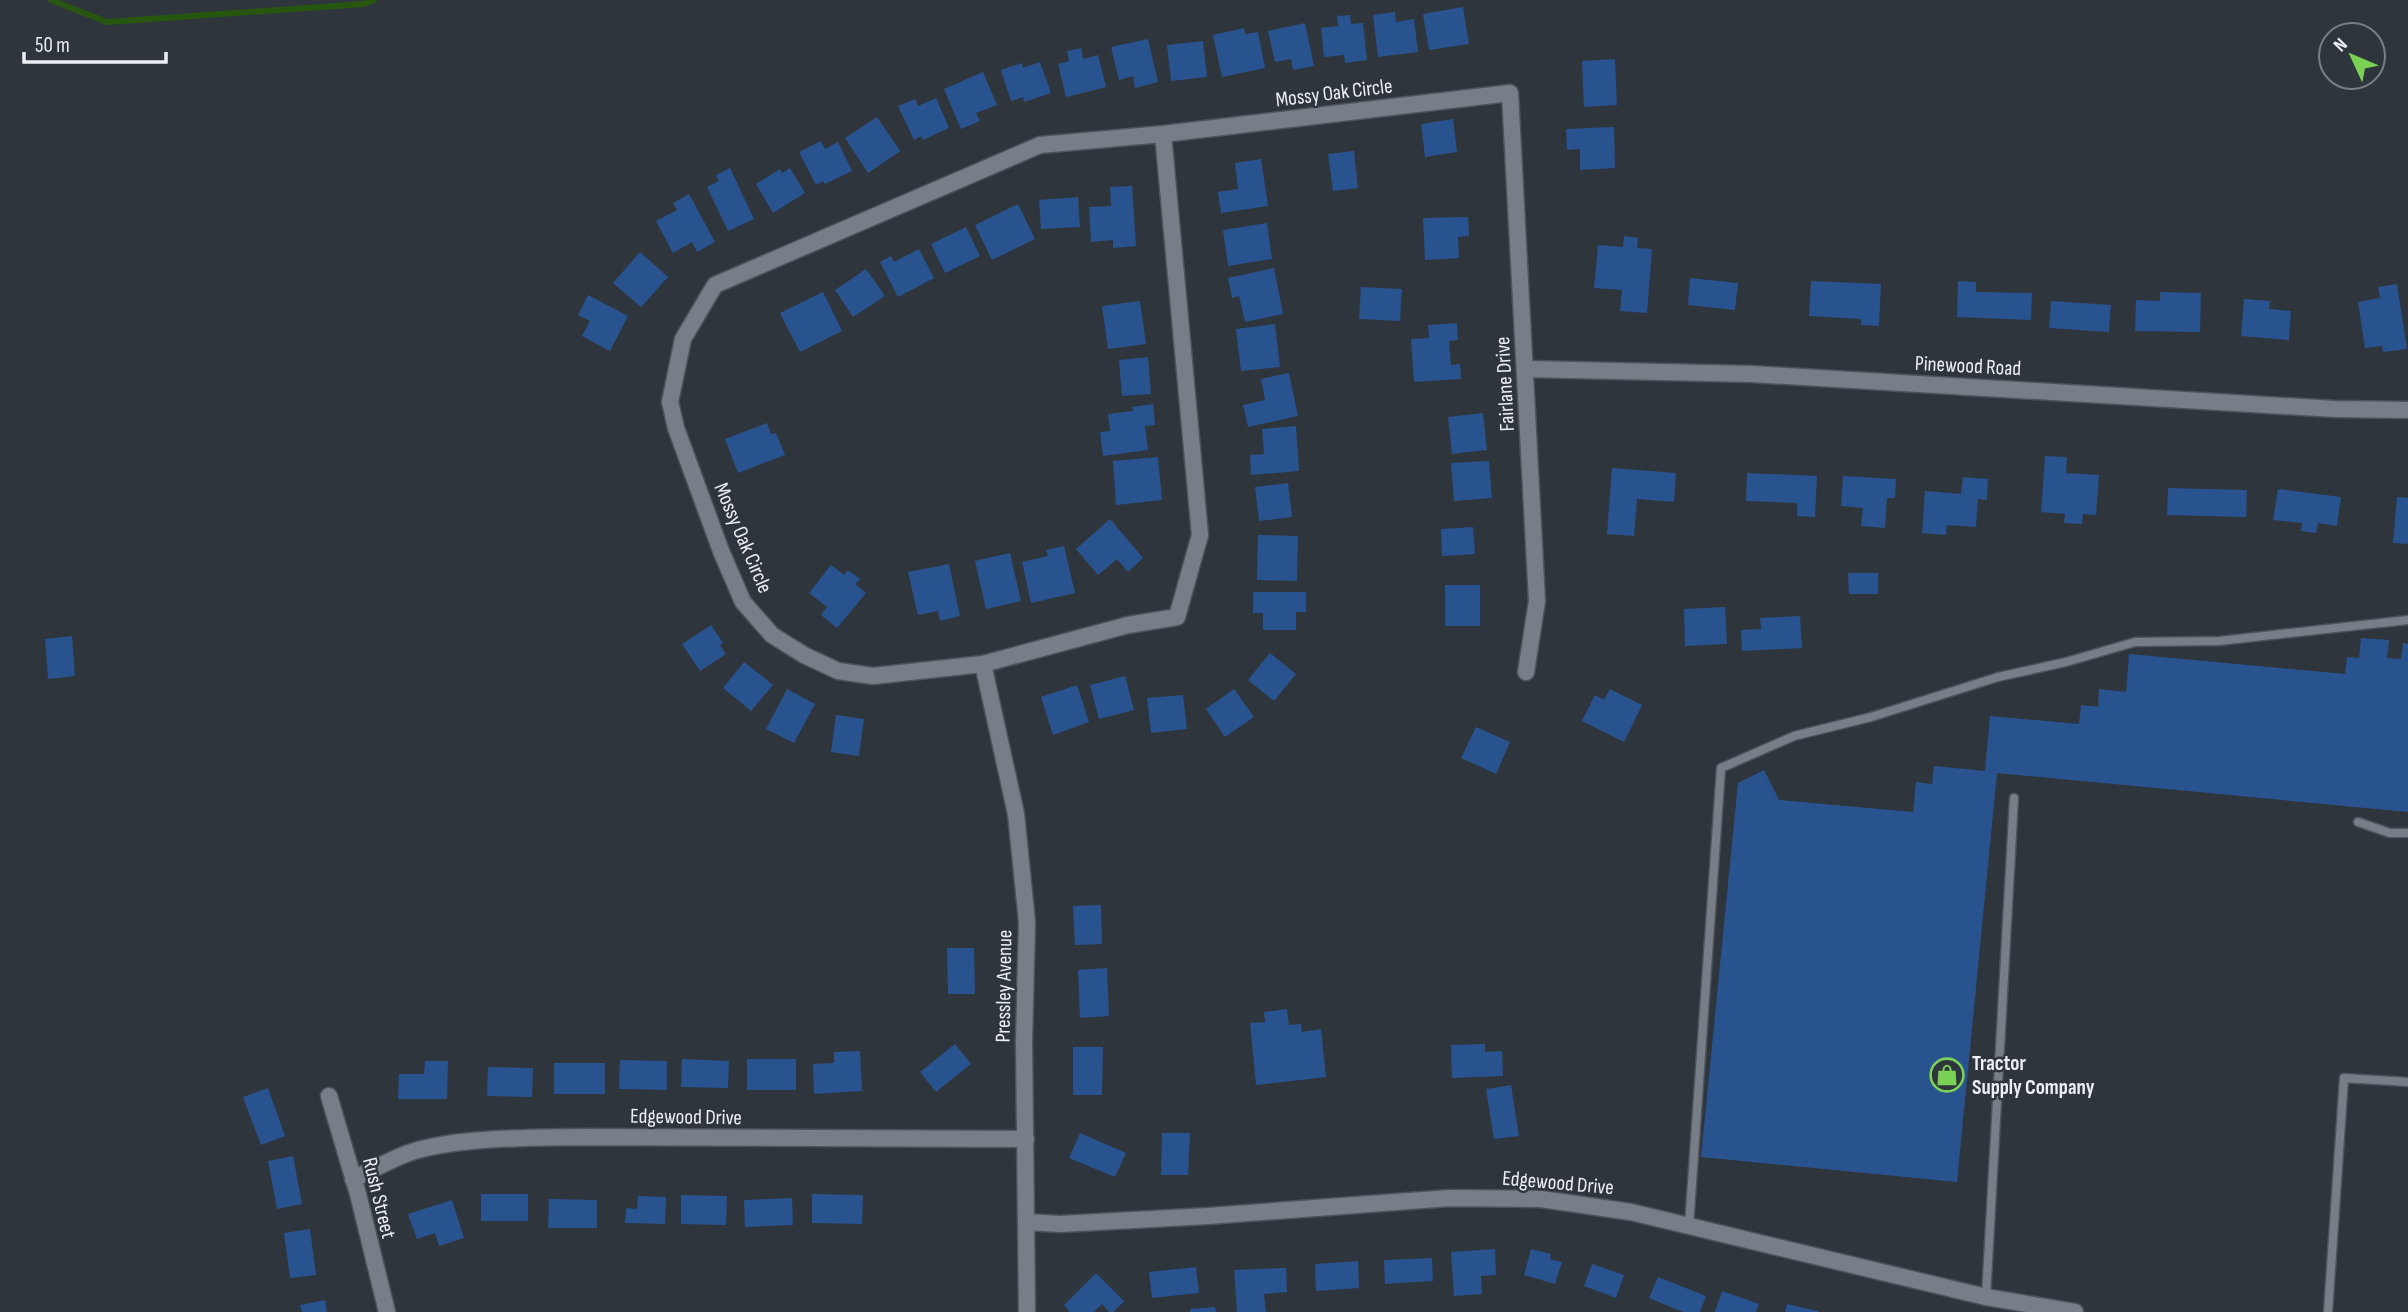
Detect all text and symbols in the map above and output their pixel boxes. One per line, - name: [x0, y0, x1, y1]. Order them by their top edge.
- scale bar: [24, 21, 166, 65]
- north arrow: [2317, 21, 2387, 91]
- text: 50 m: [35, 33, 70, 58]
- text: N: [2329, 34, 2353, 57]
- street label: Mossy Oak Circle: [1274, 73, 1394, 113]
- street label: Fairlane Drive: [1490, 336, 1520, 432]
- street label: Pinewood Road: [1914, 351, 2022, 381]
- street label: Mossy Oak Circle: [709, 479, 777, 597]
- street label: Pressley Avenue: [991, 929, 1017, 1043]
- place label: Tractor Supply Company: [1972, 1051, 2095, 1100]
- shop icon: Tractor Supply Company: [1928, 1056, 1966, 1094]
- street label: Edgewood Drive: [630, 1104, 742, 1130]
- street label: Rush Street: [357, 1155, 401, 1241]
- street label: Edgewood Drive: [1501, 1166, 1615, 1200]

